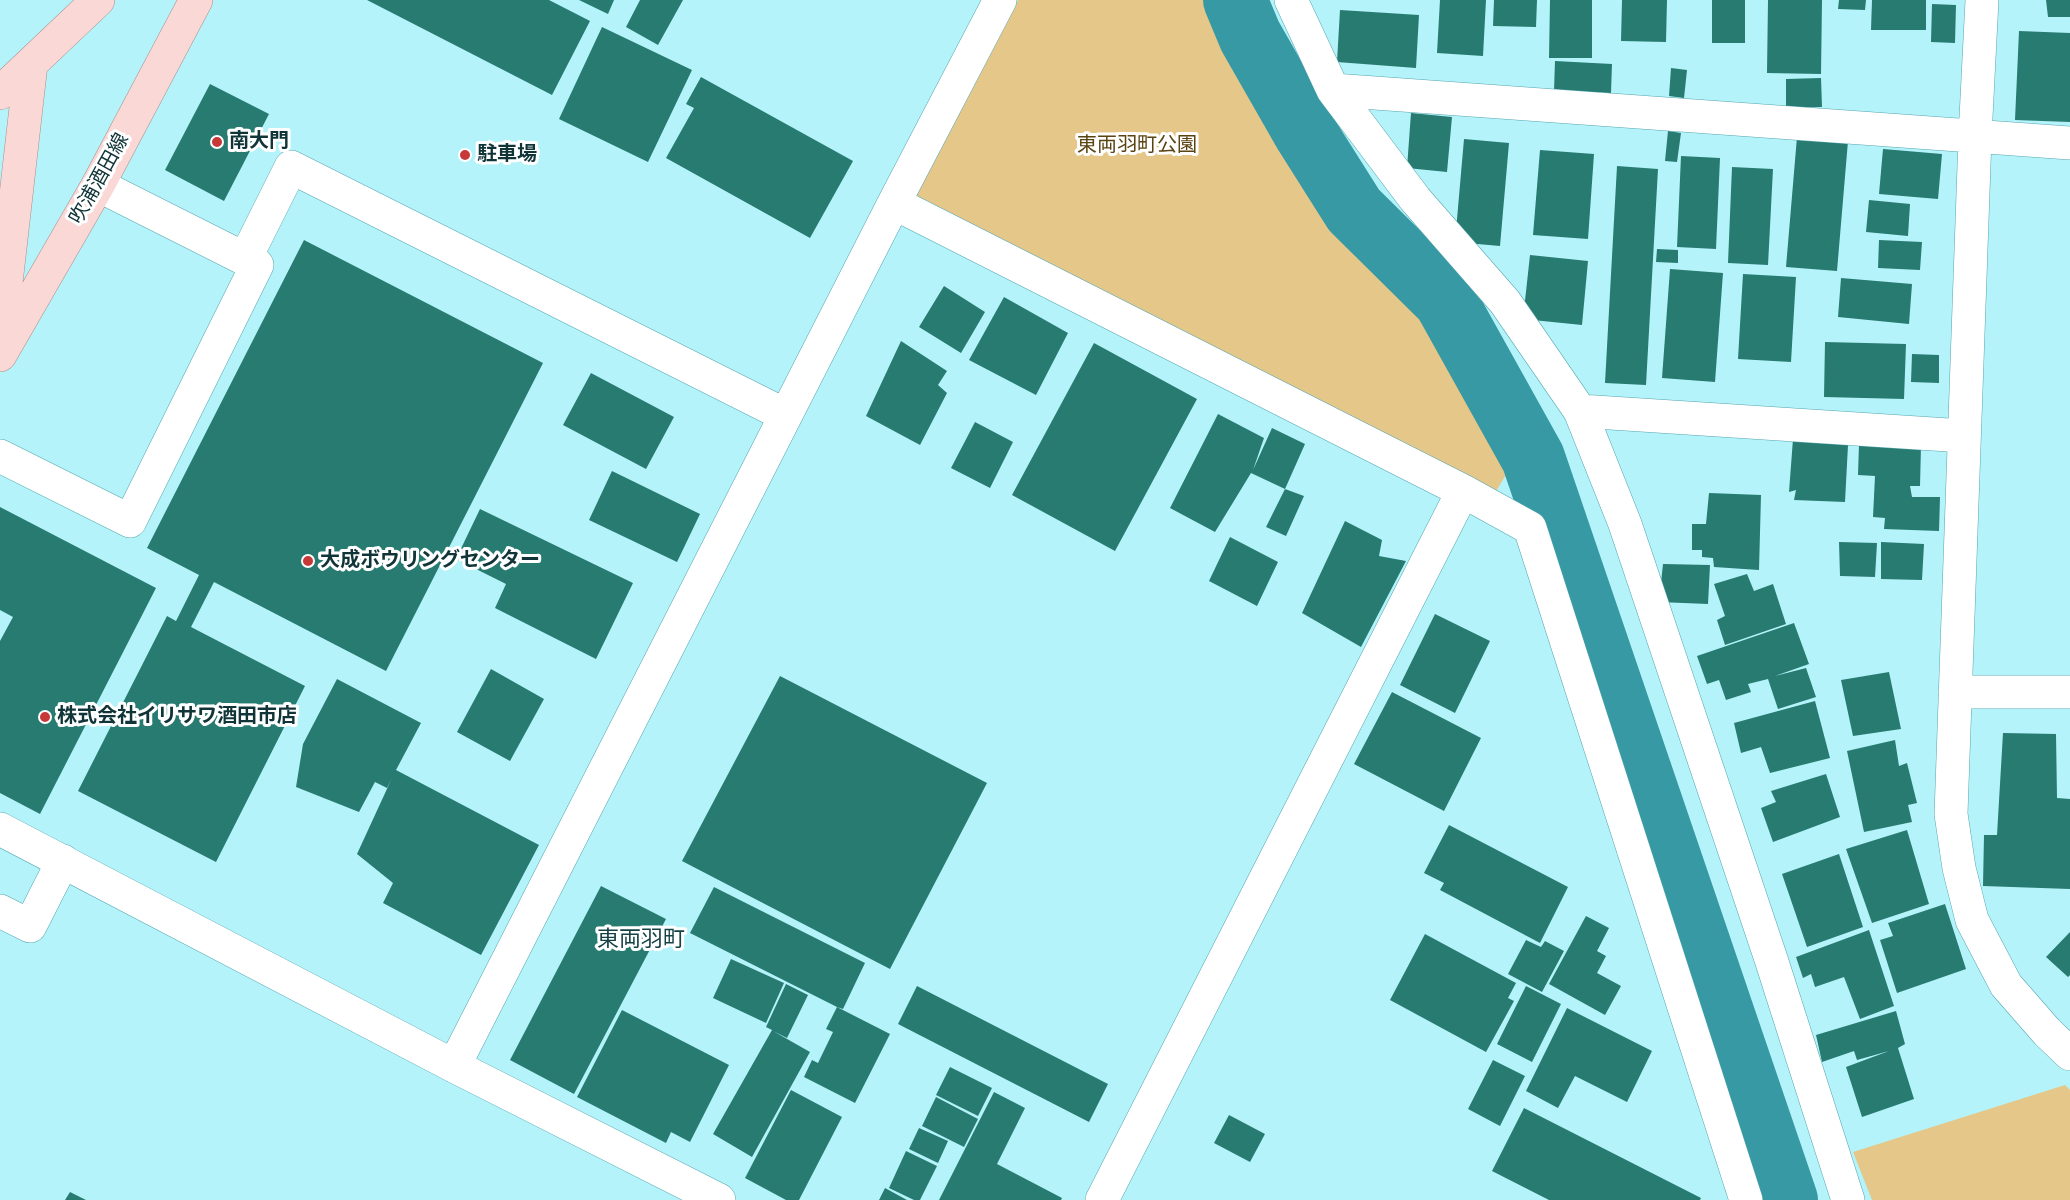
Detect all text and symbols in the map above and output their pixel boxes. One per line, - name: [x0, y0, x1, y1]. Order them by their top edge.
- street label: 吹浦酒田線: [65, 129, 135, 229]
- place label: 南大門: [229, 130, 289, 154]
- park label: 東両羽町公園: [1077, 134, 1197, 158]
- marker: 南大門: [210, 135, 224, 149]
- place label: 駐車場: [477, 143, 537, 167]
- marker: 駐車場: [458, 148, 472, 162]
- place label: 大成ボウリングセンター: [320, 549, 540, 573]
- marker: 大成ボウリングセンター: [301, 554, 315, 568]
- place label: 株式会社イリサワ酒田市店: [57, 705, 297, 729]
- marker: 株式会社イリサワ酒田市店: [38, 710, 52, 724]
- district label: 東両羽町: [597, 927, 685, 953]

